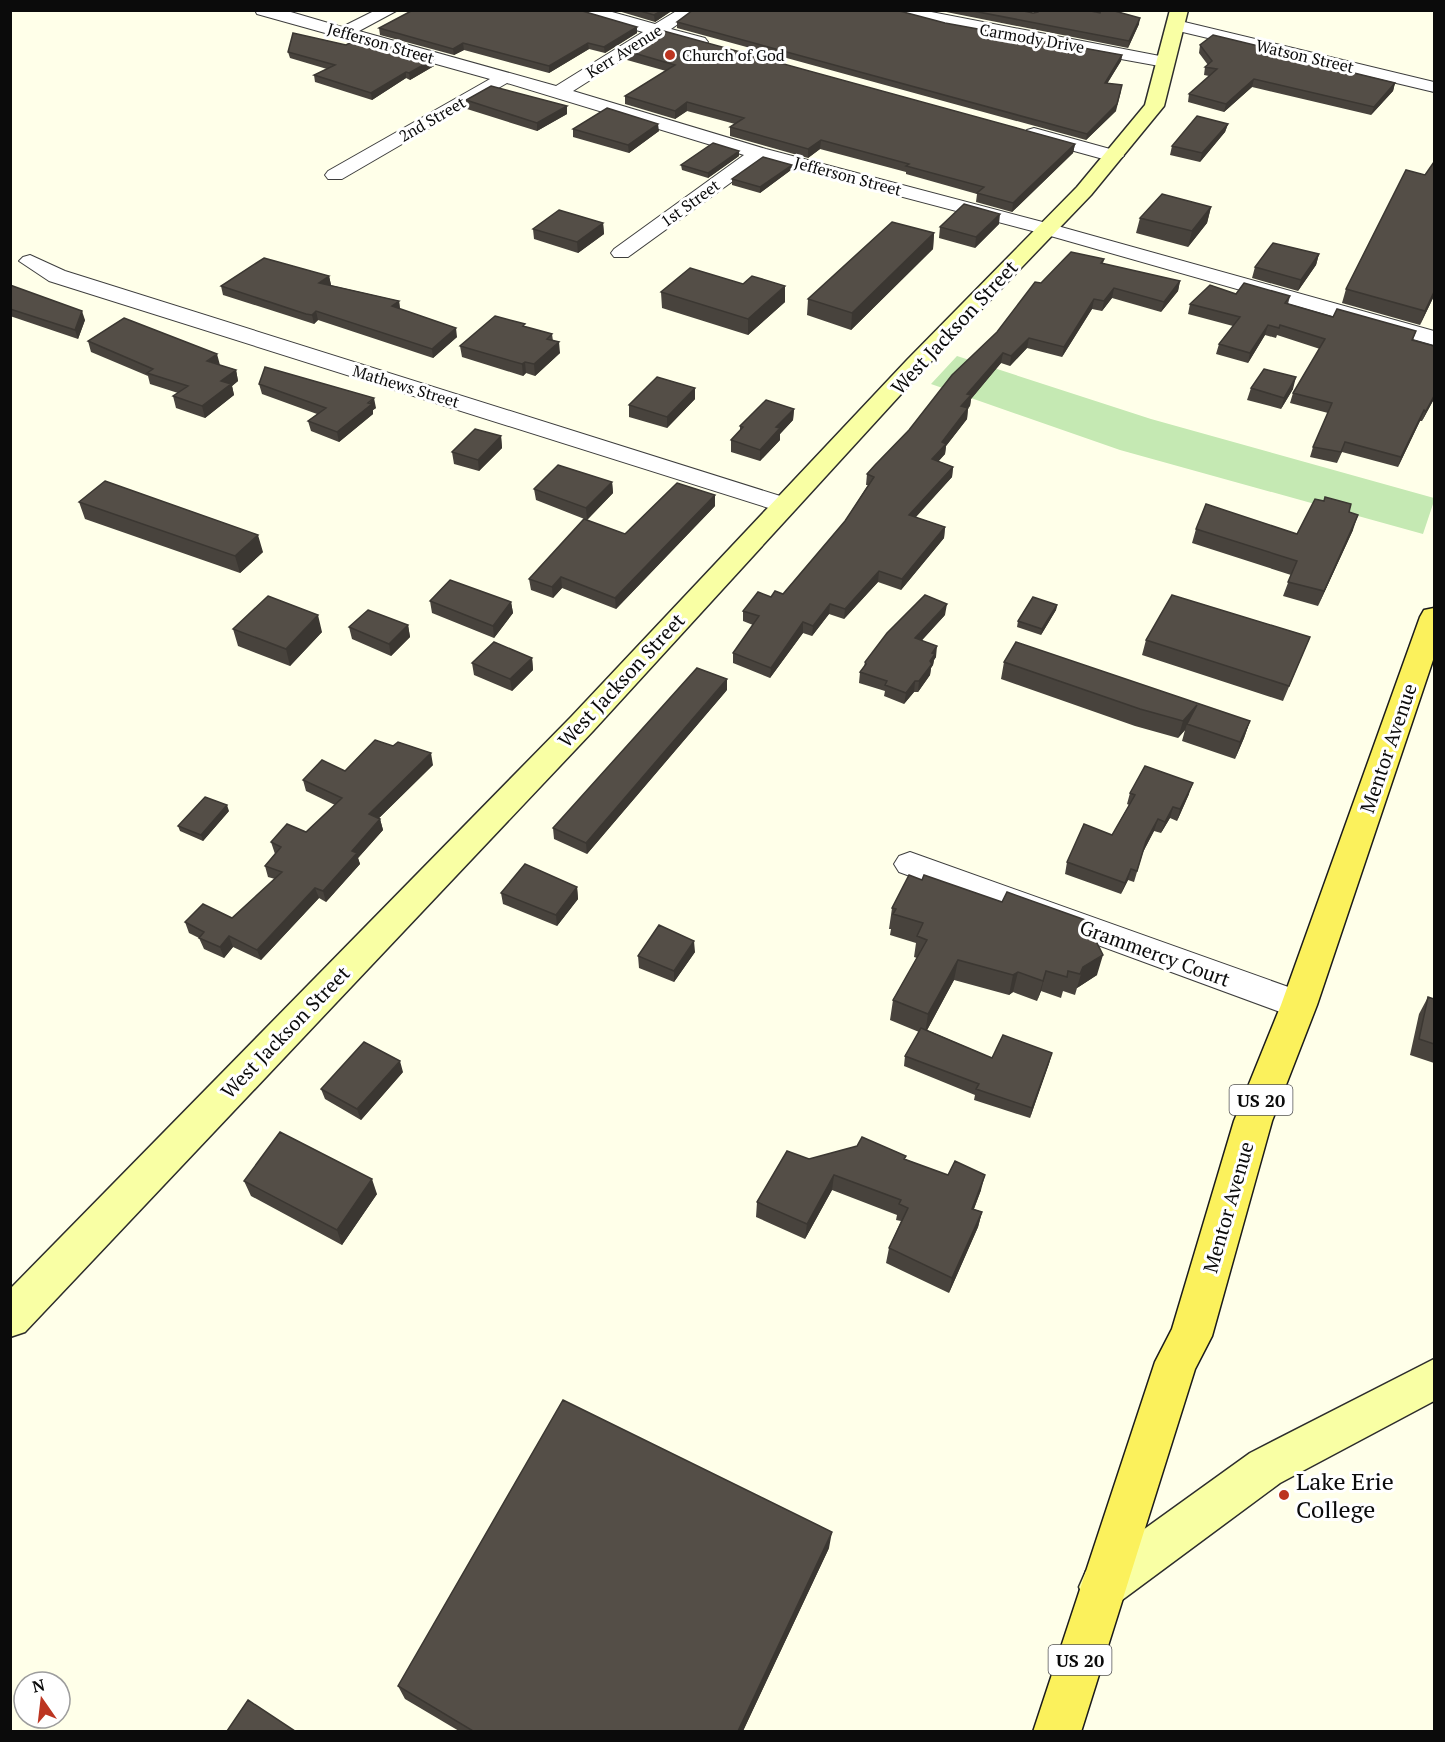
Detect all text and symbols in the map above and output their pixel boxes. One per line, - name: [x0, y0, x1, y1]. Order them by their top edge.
- street label: Jefferson Street: [325, 17, 437, 69]
- street label: Carmody Drive: [978, 18, 1086, 58]
- street label: Kerr Avenue: [582, 19, 666, 83]
- street label: Watson Street: [1254, 34, 1356, 78]
- place label: Church of God: [682, 44, 785, 66]
- marker: Church of God: [663, 48, 677, 62]
- street label: 2nd Street: [395, 91, 469, 147]
- street label: Jefferson Street: [792, 151, 904, 201]
- street label: 1st Street: [656, 174, 724, 232]
- street label: West Jackson Street: [885, 253, 1024, 400]
- street label: Mathews Street: [350, 359, 462, 413]
- street label: West Jackson Street: [552, 606, 691, 753]
- street label: Mentor Avenue: [1353, 680, 1423, 816]
- street label: Grammercy Court: [1076, 913, 1234, 993]
- street label: West Jackson Street: [215, 959, 356, 1104]
- road number: US 20: [1230, 1085, 1292, 1115]
- street label: Mentor Avenue: [1196, 1138, 1260, 1276]
- place label: Lake Erie College: [1296, 1465, 1394, 1525]
- marker: Lake Erie College: [1277, 1488, 1291, 1502]
- road number: US 20: [1048, 1645, 1112, 1675]
- north arrow: [12, 1670, 72, 1730]
- text: N: [30, 1673, 47, 1698]

